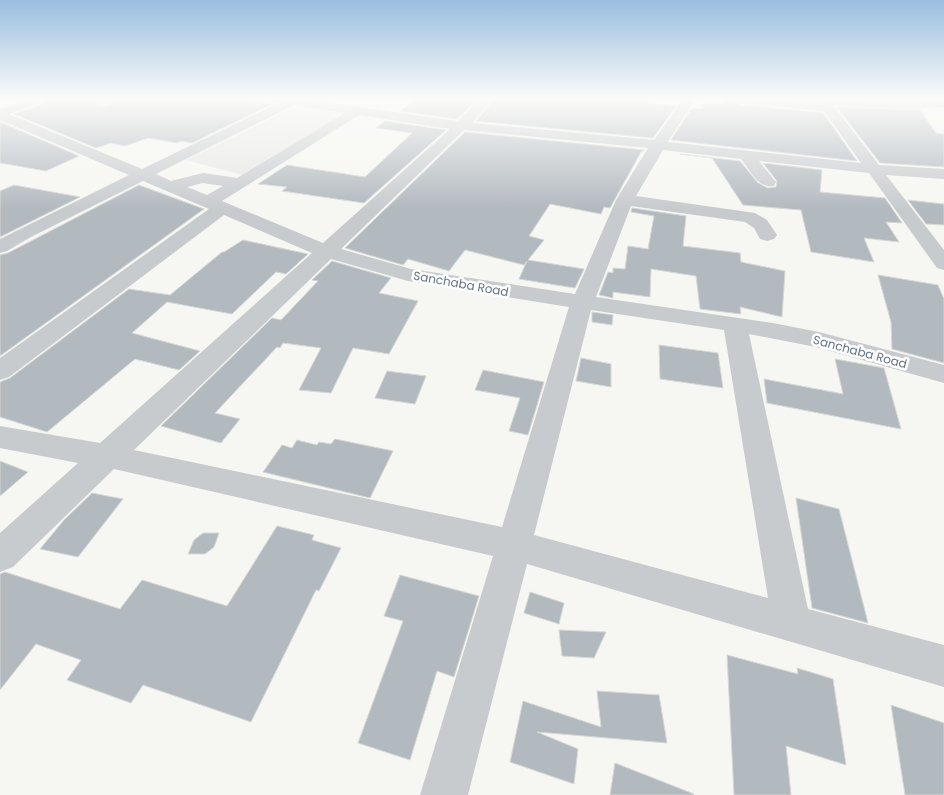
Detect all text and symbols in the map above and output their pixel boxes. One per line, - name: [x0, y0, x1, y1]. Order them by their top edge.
- street label: Sanchaba Road: [412, 267, 510, 300]
- street label: Sanchaba Road: [811, 331, 909, 372]

